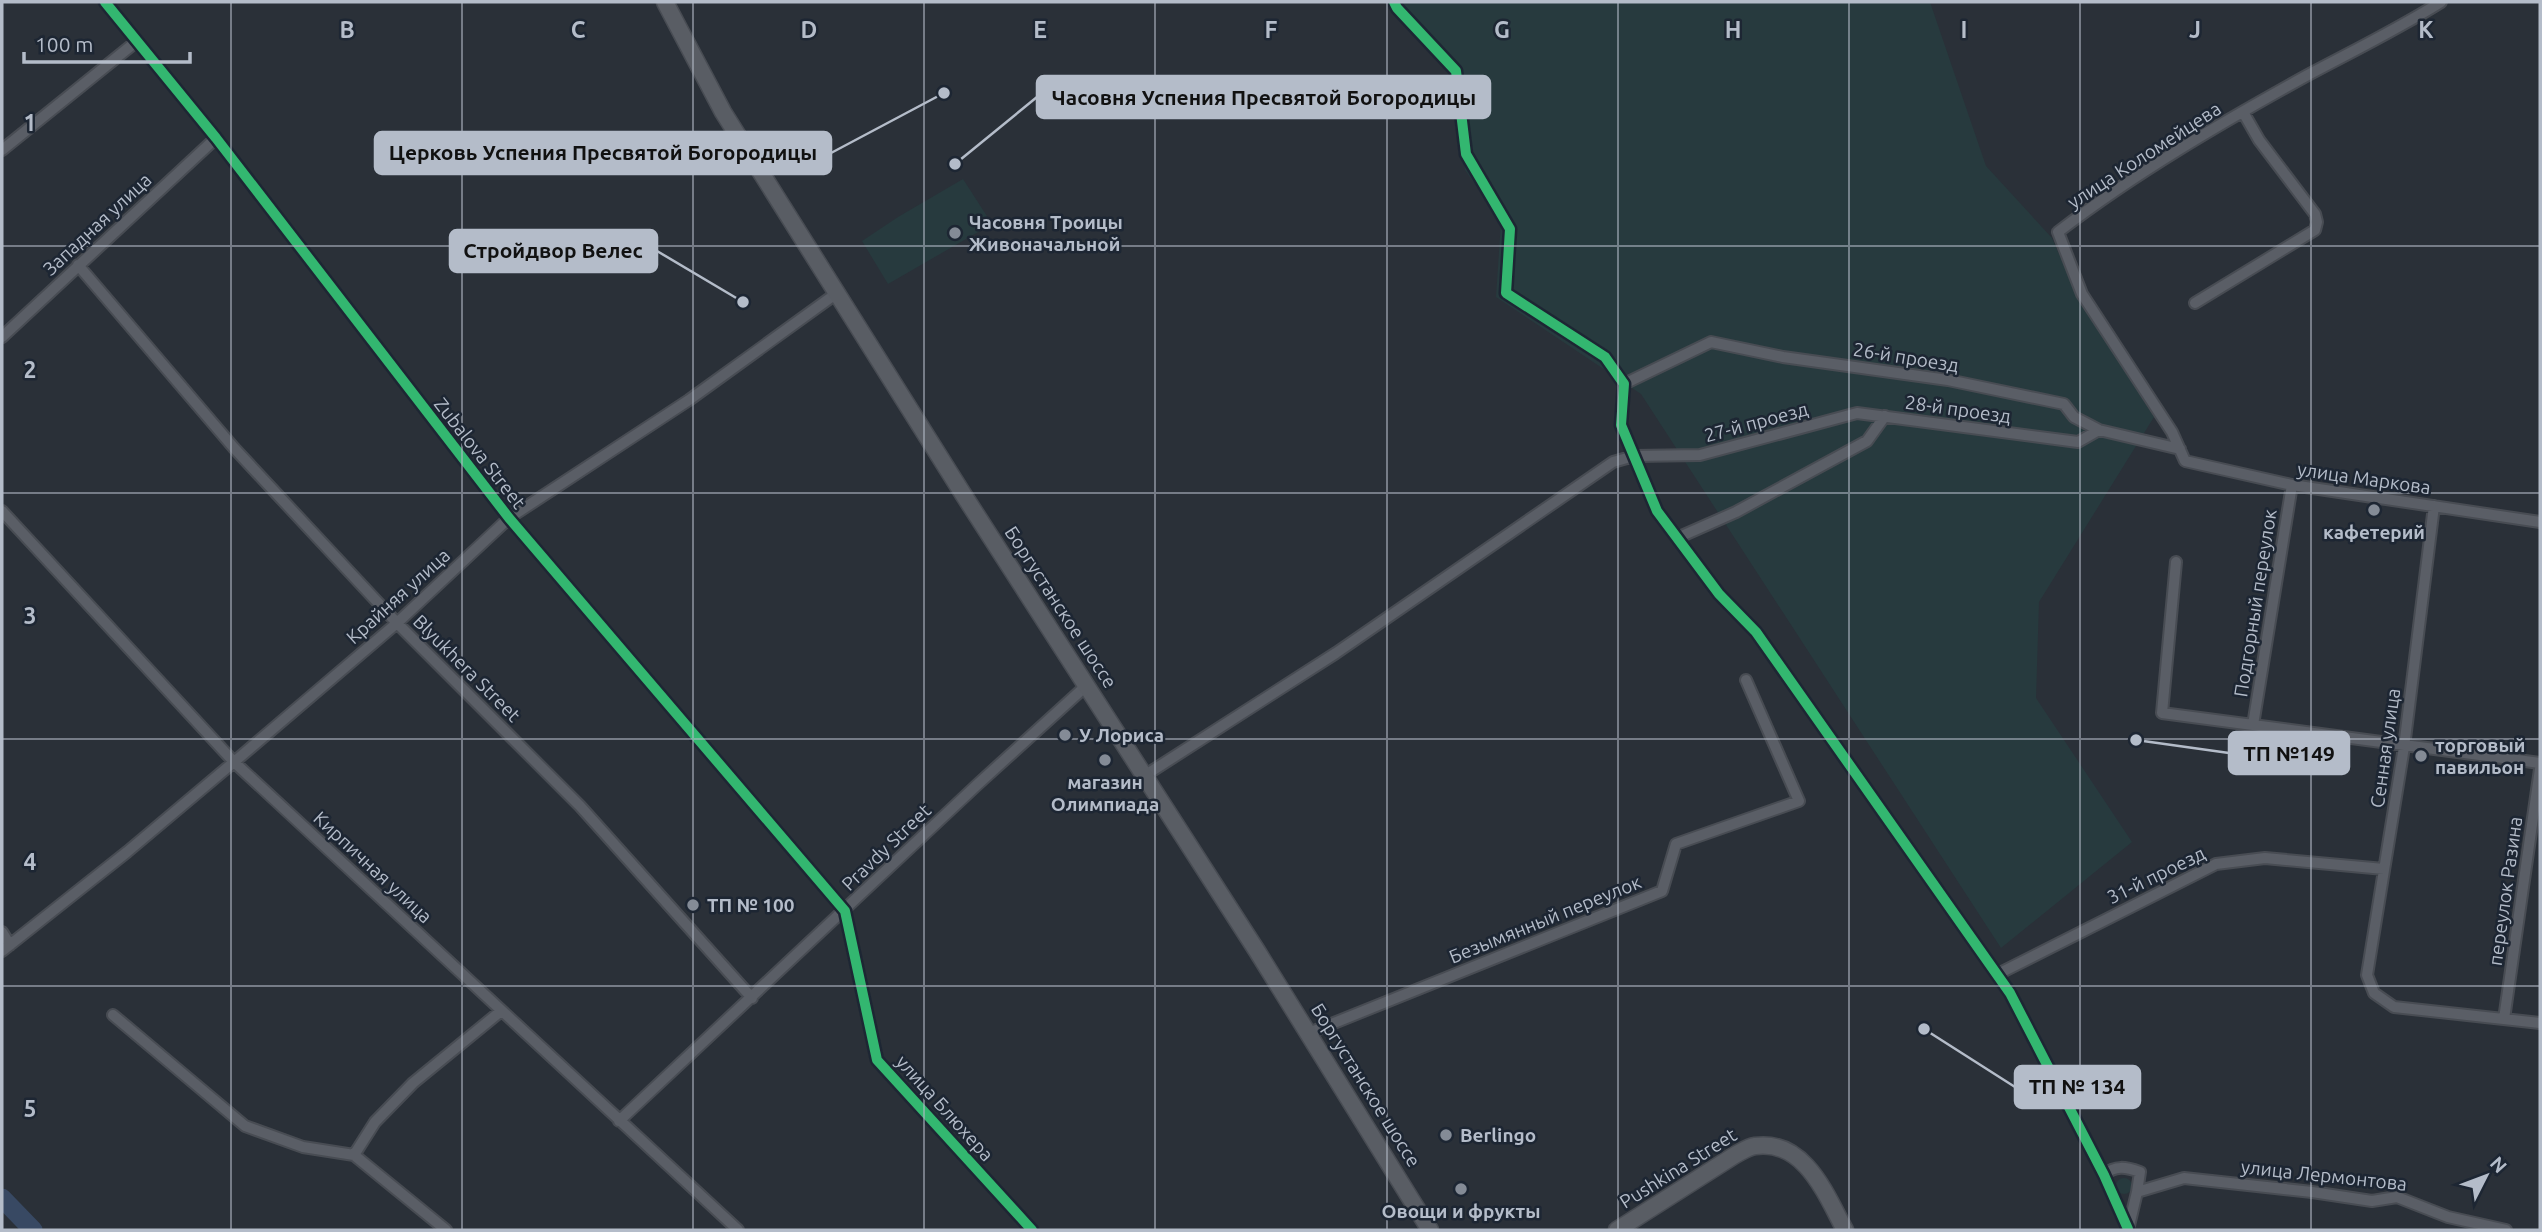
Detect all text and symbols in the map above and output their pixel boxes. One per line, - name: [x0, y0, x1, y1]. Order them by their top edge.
- text: B: [339, 17, 355, 42]
- text: C: [571, 17, 586, 42]
- text: D: [801, 17, 817, 42]
- text: E: [1033, 17, 1047, 42]
- text: F: [1265, 17, 1278, 42]
- text: G: [1494, 17, 1510, 42]
- text: H: [1725, 17, 1741, 42]
- text: I: [1961, 17, 1967, 42]
- text: J: [2189, 17, 2201, 42]
- text: K: [2418, 17, 2434, 42]
- scale bar: [24, 21, 191, 65]
- text: 100 m: [35, 32, 93, 56]
- callout: Часовня Успения Пресвятой Богородицы: [1037, 76, 1490, 118]
- text: Часовня Успения Пресвятой Богородицы: [1052, 85, 1476, 109]
- street label: улица Коломейцева: [2063, 97, 2225, 213]
- text: 1: [24, 110, 36, 135]
- callout: Церковь Успения Пресвятой Богородицы: [375, 132, 831, 174]
- text: Церковь Успения Пресвятой Богородицы: [389, 140, 817, 164]
- street label: Западная улица: [38, 168, 156, 280]
- place label: Часовня Троицы Живоначальной: [969, 211, 1123, 255]
- marker: Часовня Троицы Живоначальной: [947, 225, 963, 241]
- callout: Стройдвор Велес: [450, 230, 657, 272]
- text: Стройдвор Велес: [463, 238, 643, 262]
- street label: 26-й проезд: [1852, 338, 1960, 376]
- text: 2: [24, 357, 36, 382]
- street label: 28-й проезд: [1904, 391, 2012, 427]
- street label: Zubalova Street: [430, 393, 530, 513]
- street label: 27-й проезд: [1702, 398, 1810, 446]
- street label: улица Маркова: [2296, 458, 2432, 498]
- marker: кафетерий: [2366, 502, 2382, 518]
- street label: Подгорный переулок: [2229, 507, 2281, 699]
- place label: кафетерий: [2323, 521, 2425, 543]
- street label: Боргустанское шоссе: [1000, 522, 1122, 692]
- street label: Крайняя улица: [342, 544, 454, 648]
- text: 3: [24, 603, 36, 628]
- street label: Blyukhera Street: [409, 610, 525, 726]
- street label: Сенная улица: [2366, 687, 2404, 809]
- place label: У Лориса: [1079, 724, 1164, 746]
- marker: У Лориса: [1057, 727, 1073, 743]
- callout: ТП №149: [2229, 732, 2349, 774]
- place label: торговый павильон: [2435, 734, 2525, 778]
- text: ТП №149: [2243, 741, 2335, 765]
- marker: торговый павильон: [2413, 748, 2429, 764]
- marker: магазин Олимпиада: [1097, 752, 1113, 768]
- place label: магазин Олимпиада: [1051, 771, 1159, 815]
- street label: Pravdy Street: [837, 799, 935, 895]
- street label: Кирпичная улица: [309, 807, 437, 927]
- street label: переулок Разина: [2484, 815, 2526, 967]
- street label: 31-й проезд: [2103, 842, 2209, 908]
- text: 4: [24, 849, 37, 874]
- street label: Безымянный переулок: [1446, 870, 1644, 968]
- place label: ТП № 100: [707, 894, 794, 916]
- marker: ТП № 100: [685, 897, 701, 913]
- street label: Боргустанское шоссе: [1307, 999, 1425, 1171]
- street label: улица Блюхера: [892, 1051, 998, 1165]
- callout: ТП № 134: [2015, 1066, 2140, 1108]
- text: ТП № 134: [2029, 1074, 2125, 1098]
- text: 5: [24, 1096, 36, 1121]
- street label: Pushkina Street: [1616, 1123, 1741, 1213]
- place label: Berlingo: [1460, 1124, 1536, 1146]
- marker: Berlingo: [1438, 1127, 1454, 1143]
- north arrow: [2451, 1141, 2521, 1211]
- text: N: [2486, 1152, 2512, 1177]
- street label: улица Лермонтова: [2240, 1155, 2408, 1195]
- marker: Овощи и фрукты: [1453, 1181, 1469, 1197]
- place label: Овощи и фрукты: [1382, 1200, 1540, 1222]

